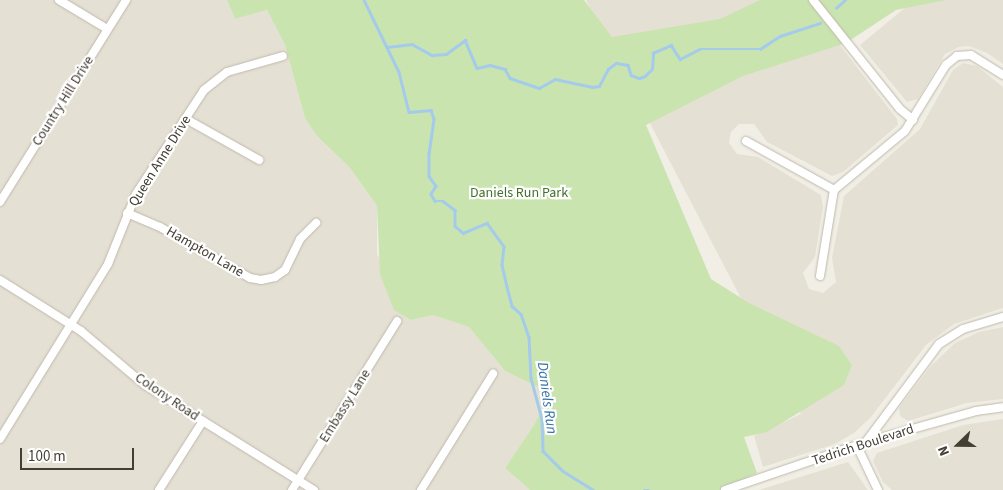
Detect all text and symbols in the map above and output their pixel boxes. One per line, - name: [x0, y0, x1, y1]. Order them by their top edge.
- street label: Country Hill Drive: [29, 53, 97, 149]
- street label: Queen Anne Drive: [125, 112, 195, 210]
- park label: Daniels Run Park: [470, 185, 568, 201]
- street label: Hampton Lane: [163, 223, 247, 281]
- water label: Daniels Run: [533, 361, 561, 435]
- street label: Embassy Lane: [316, 366, 374, 446]
- street label: Colony Road: [132, 369, 202, 425]
- north arrow: [933, 420, 983, 470]
- street label: Tedrich Boulevard: [810, 421, 916, 469]
- scale bar: [22, 438, 136, 470]
- text: N: [933, 443, 955, 459]
- text: 100 m: [28, 446, 66, 467]

